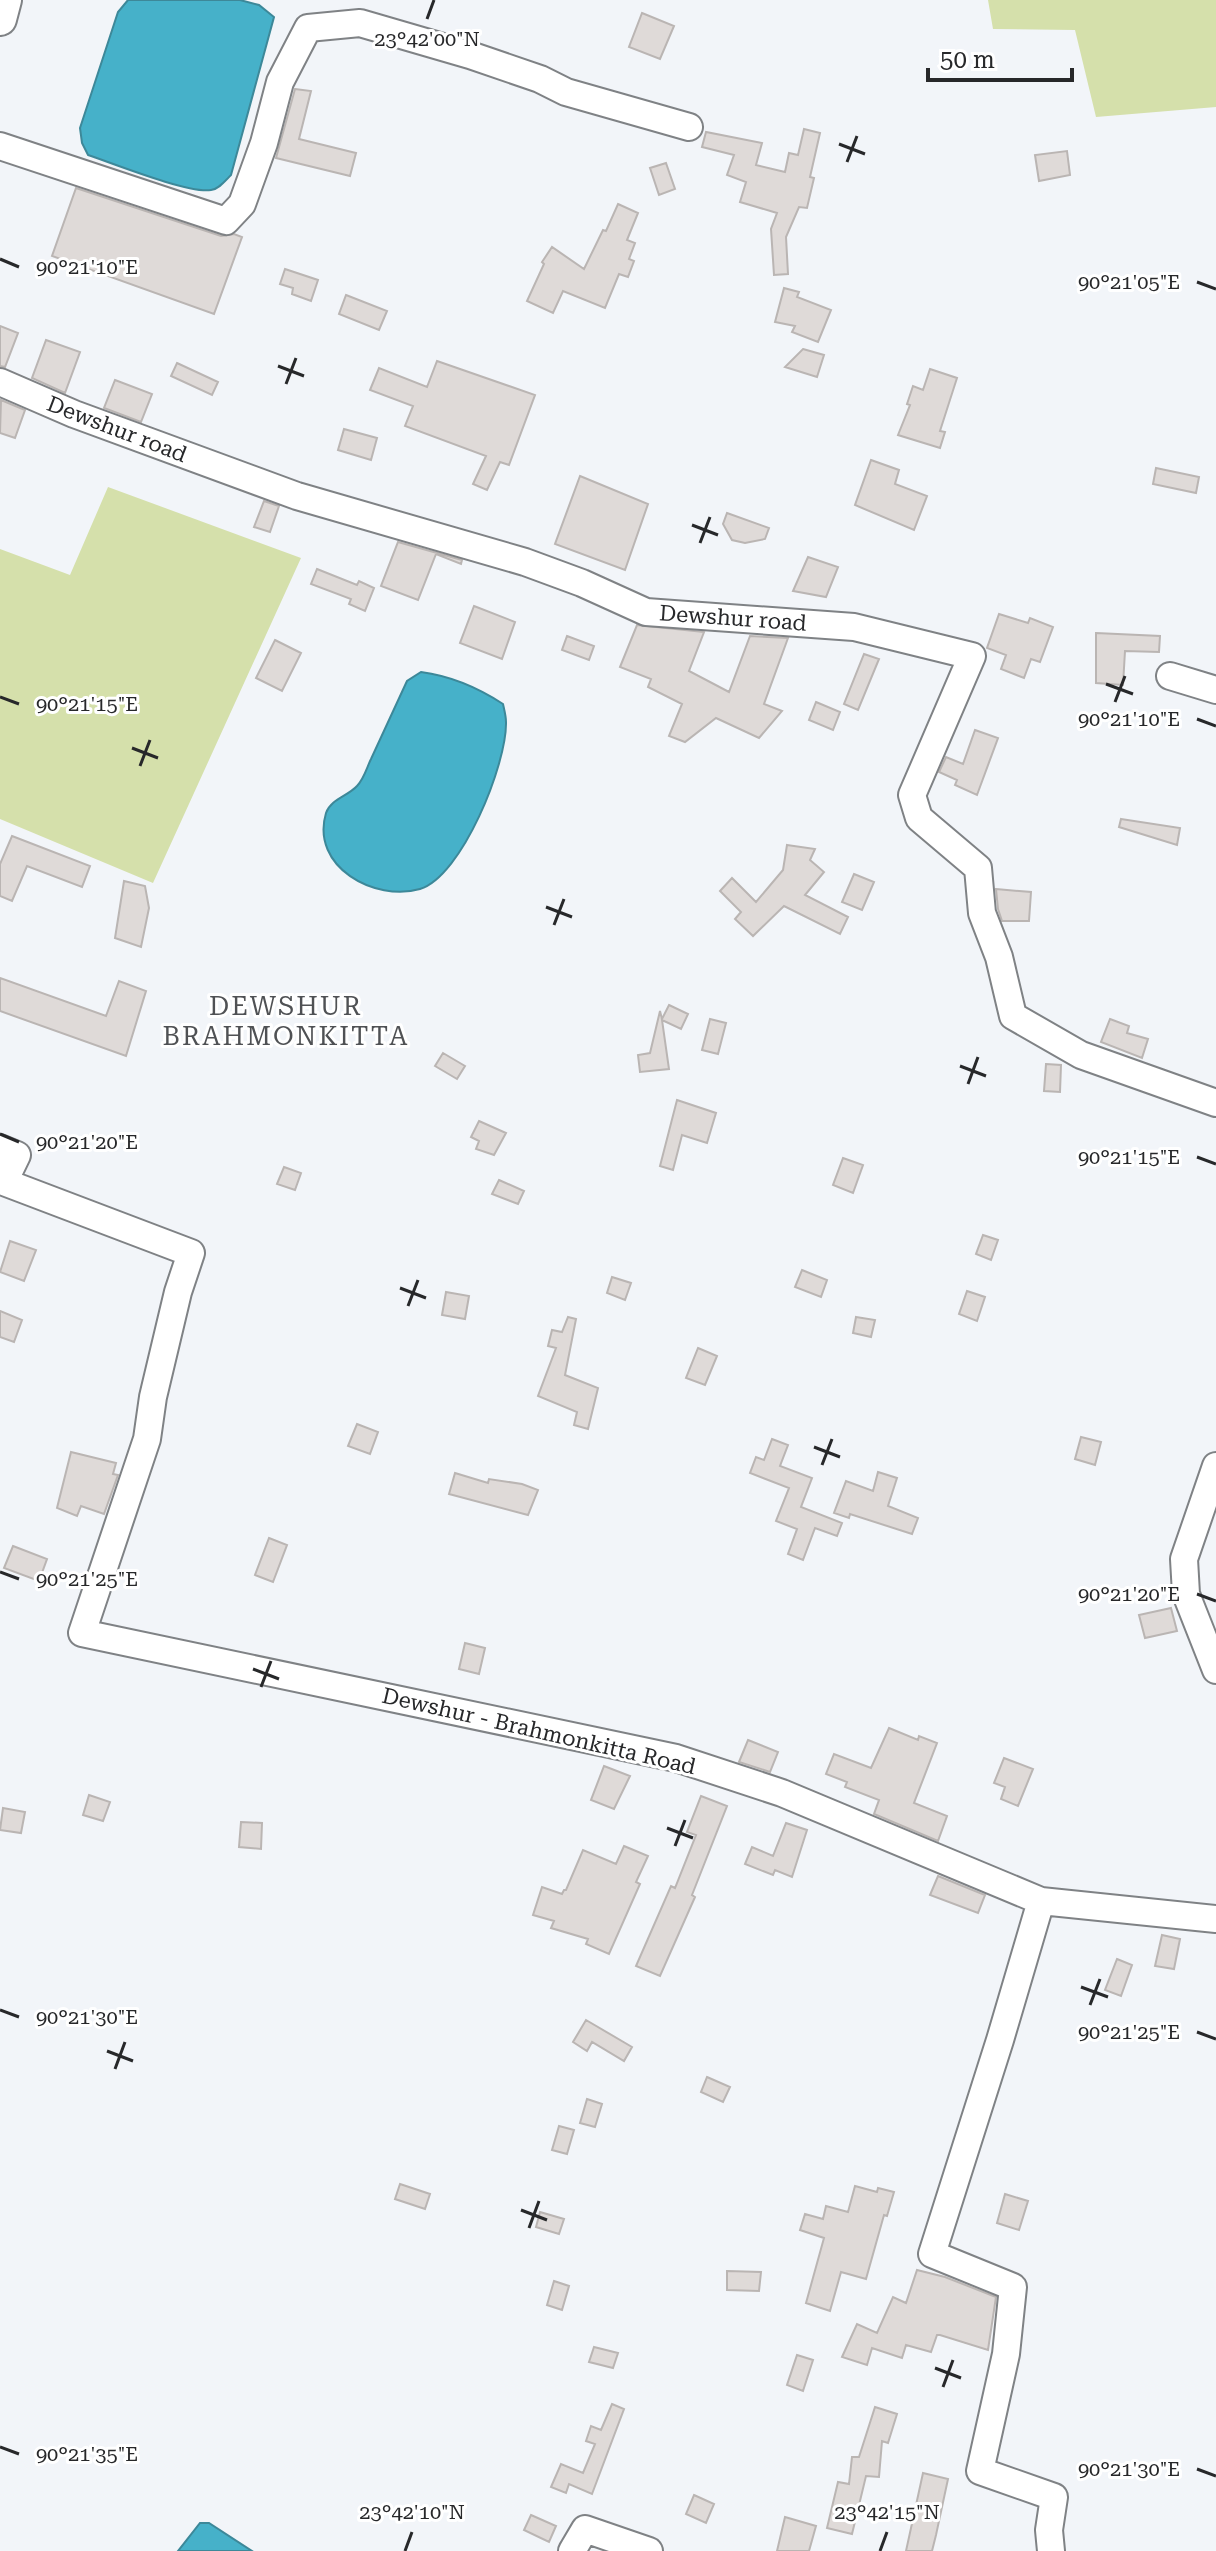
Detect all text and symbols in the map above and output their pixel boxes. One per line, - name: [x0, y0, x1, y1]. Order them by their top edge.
- text: 23°42'00"N: [374, 27, 480, 51]
- scale bar: [928, 32, 1072, 82]
- text: 50 m: [940, 46, 995, 74]
- text: 90°21'10"E: [36, 255, 138, 279]
- text: 90°21'05"E: [1078, 270, 1180, 294]
- street label: Dewshur road: [44, 391, 190, 467]
- street label: Dewshur road: [658, 600, 808, 636]
- text: 90°21'15"E: [36, 692, 138, 716]
- text: 90°21'10"E: [1078, 707, 1180, 731]
- district label: DEWSHUR BRAHMONKITTA: [163, 991, 409, 1051]
- text: 90°21'20"E: [36, 1130, 138, 1154]
- text: 90°21'15"E: [1078, 1145, 1180, 1169]
- text: 90°21'25"E: [36, 1567, 138, 1591]
- text: 90°21'20"E: [1078, 1582, 1180, 1606]
- street label: Dewshur - Brahmonkitta Road: [380, 1683, 698, 1779]
- text: 90°21'30"E: [36, 2005, 138, 2029]
- text: 90°21'25"E: [1078, 2020, 1180, 2044]
- text: 90°21'35"E: [36, 2442, 138, 2466]
- text: 90°21'30"E: [1078, 2457, 1180, 2481]
- text: 23°42'10"N: [359, 2500, 465, 2524]
- text: 23°42'15"N: [834, 2500, 940, 2524]

